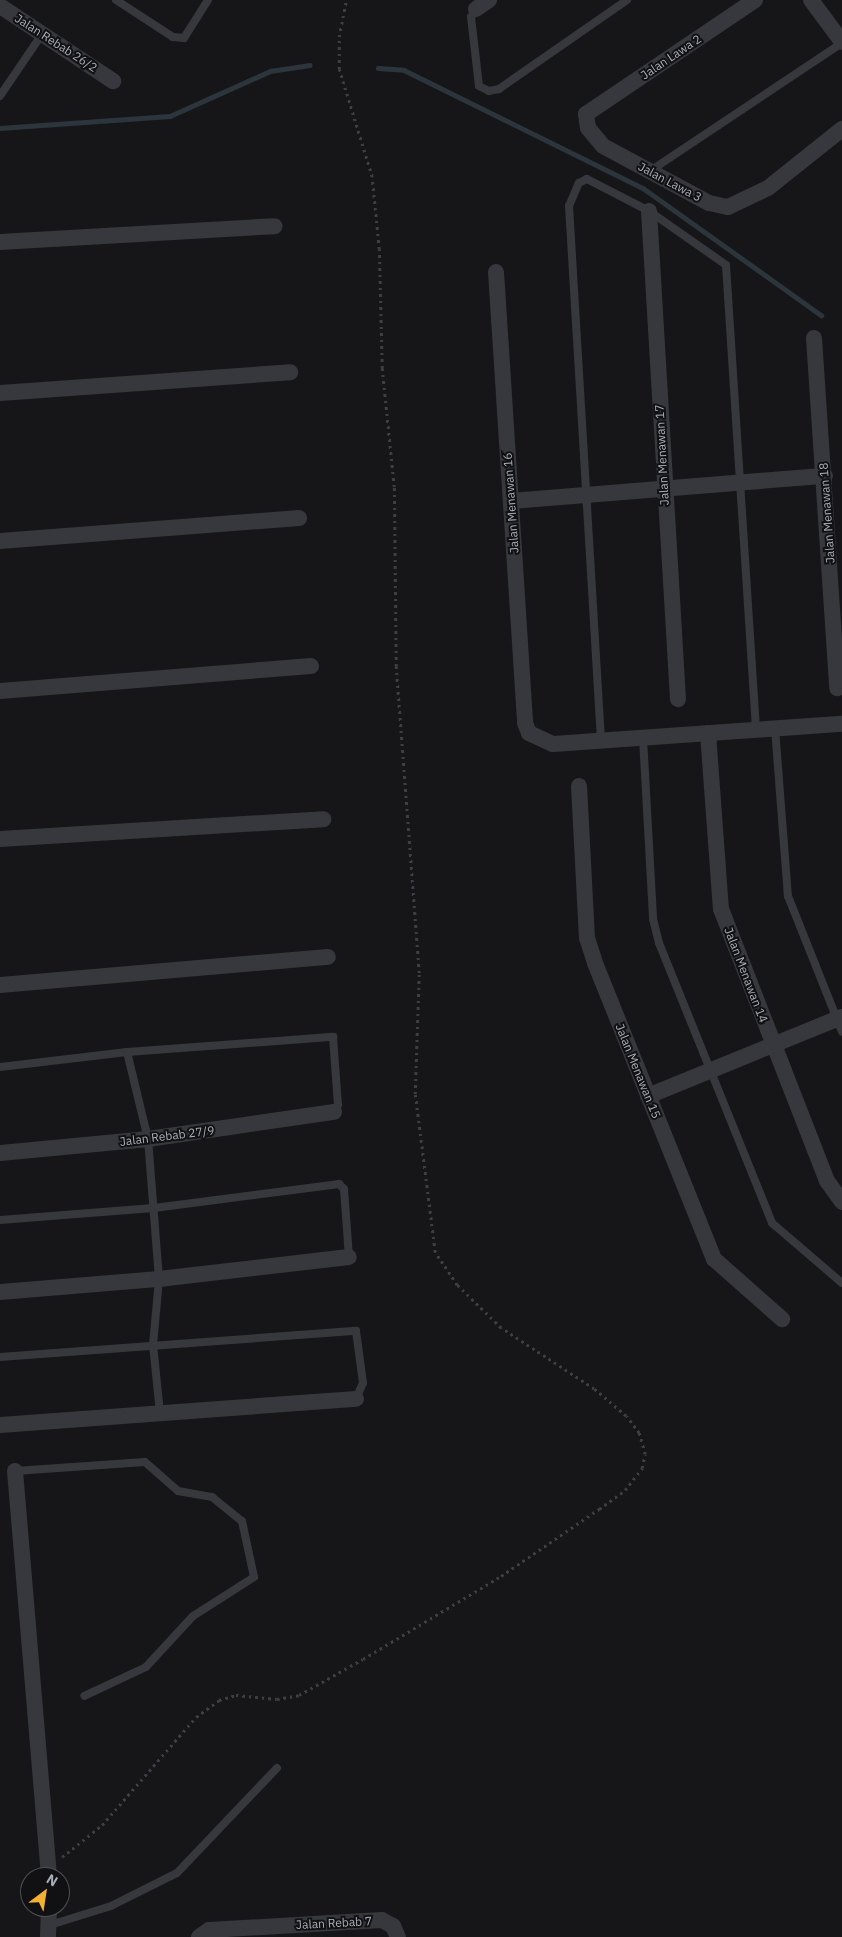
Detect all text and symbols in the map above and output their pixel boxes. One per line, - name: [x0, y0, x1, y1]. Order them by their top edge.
- street label: Jalan Rebab 26/2: [12, 11, 100, 75]
- street label: Jalan Lawa 2: [638, 32, 704, 82]
- street label: Jalan Lawa 3: [636, 159, 704, 205]
- street label: Jalan Menawan 17: [652, 404, 672, 506]
- street label: Jalan Menawan 16: [500, 452, 522, 554]
- street label: Jalan Menawan 18: [816, 462, 838, 564]
- street label: Jalan Menawan 14: [721, 925, 771, 1025]
- street label: Jalan Menawan 15: [612, 1022, 664, 1120]
- street label: Jalan Rebab 27/9: [119, 1123, 215, 1149]
- north arrow: [20, 1867, 70, 1917]
- text: N: [43, 1870, 61, 1890]
- street label: Jalan Rebab 7: [296, 1914, 372, 1932]

